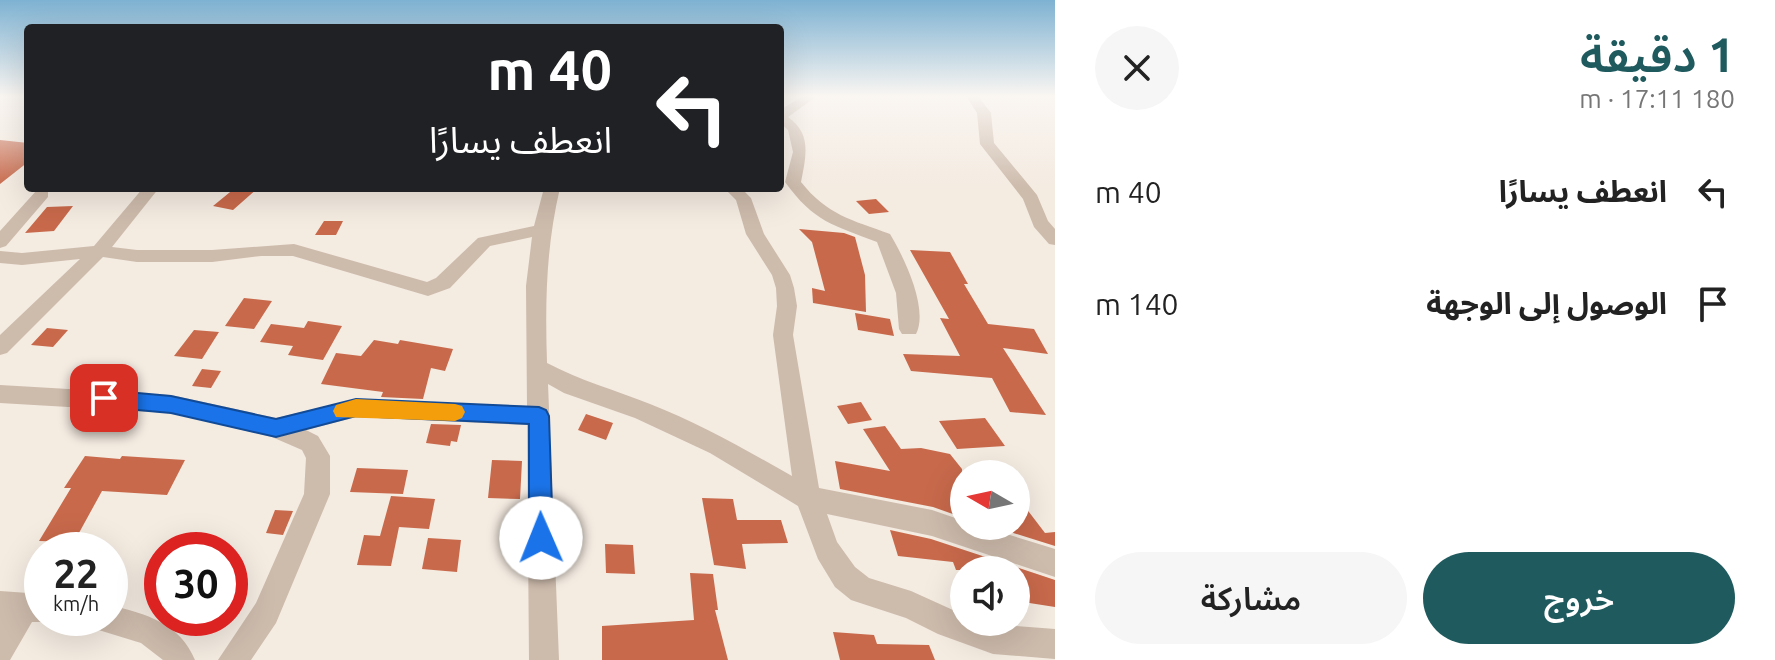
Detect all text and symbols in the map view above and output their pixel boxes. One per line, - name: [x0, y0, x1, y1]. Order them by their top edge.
- button: close: [1095, 26, 1179, 110]
- text: 1 دقيقة: [1580, 27, 1735, 81]
- text: 40 m: [487, 38, 612, 101]
- icon: left: [640, 56, 744, 160]
- text: 180 m · 17:11: [1579, 84, 1735, 113]
- text: انعطف يسارًا: [429, 119, 612, 160]
- icon: left: [1691, 170, 1735, 214]
- text: انعطف يسارًا: [1499, 174, 1667, 208]
- text: 40 m: [1095, 175, 1162, 209]
- icon: arrive: [1691, 282, 1735, 326]
- text: الوصول إلى الوجهة: [1426, 286, 1667, 320]
- text: 140 m: [1095, 287, 1179, 321]
- pin: [70, 364, 138, 432]
- icon: arrive: [82, 376, 126, 420]
- north arrow: [950, 460, 1030, 540]
- map controls: [950, 460, 1030, 636]
- position arrow: [499, 496, 583, 580]
- speed limit sign: 30: [144, 532, 248, 636]
- text: 22: [53, 551, 99, 596]
- button: مشاركة: [1095, 552, 1407, 644]
- button: خروج: [1423, 552, 1735, 644]
- button: sound: [950, 556, 1030, 636]
- text: km/h: [53, 592, 99, 615]

